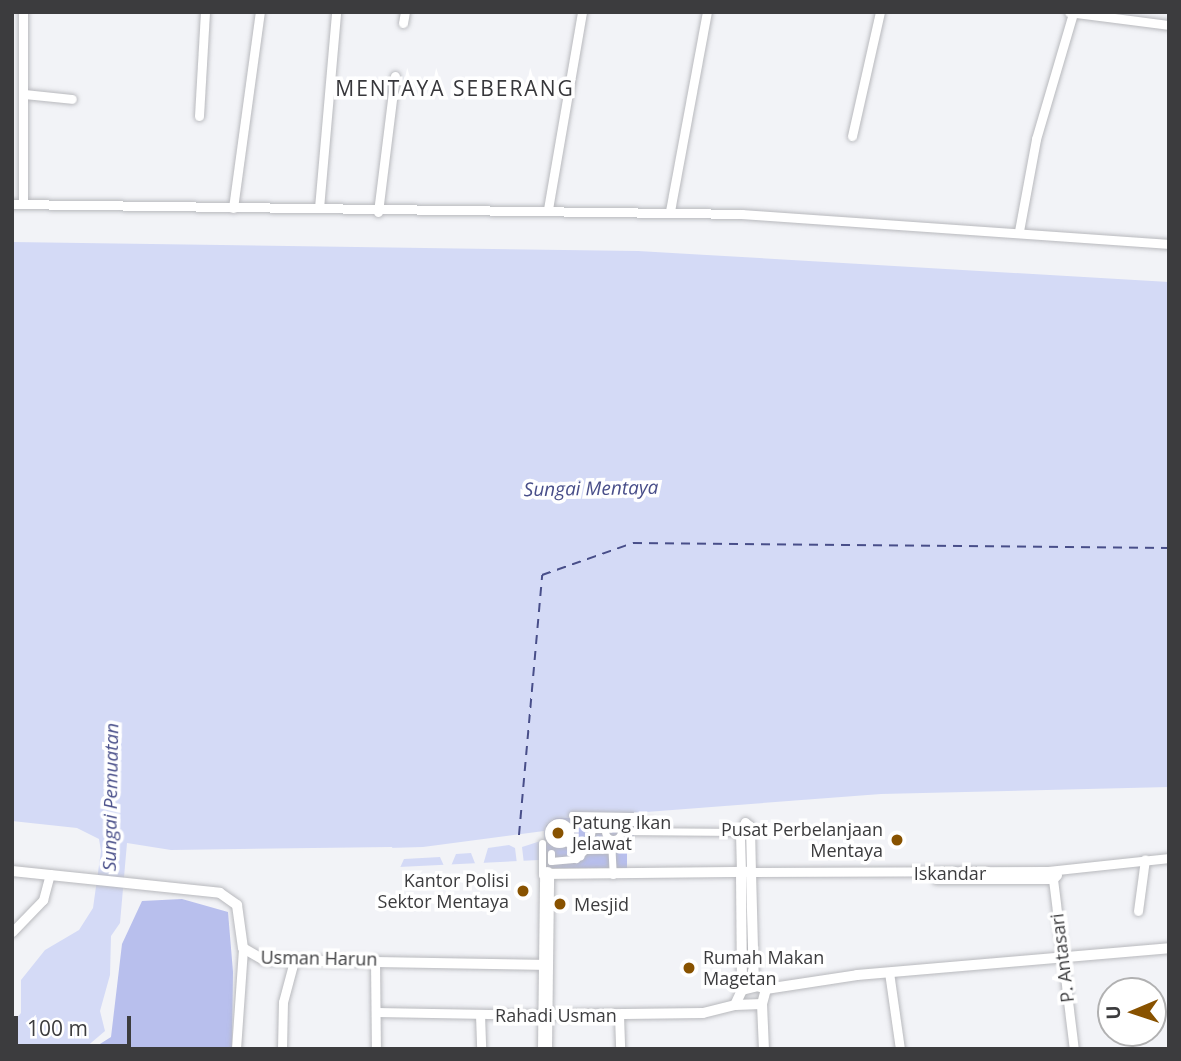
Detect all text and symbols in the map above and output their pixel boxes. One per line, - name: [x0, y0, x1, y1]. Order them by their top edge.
- district label: MENTAYA SEBERANG: [337, 75, 573, 101]
- water label: Sungai Mentaya: [524, 476, 658, 502]
- water label: Sungai Pemuatan: [98, 723, 124, 871]
- place label: Patung Ikan Jelawat: [572, 812, 671, 854]
- place label: Pusat Perbelanjaan Mentaya: [721, 819, 883, 862]
- marker: Patung Ikan Jelawat: [550, 825, 566, 841]
- marker: Pusat Perbelanjaan Mentaya: [889, 832, 905, 848]
- street label: Iskandar: [914, 862, 986, 884]
- place label: Kantor Polisi Sektor Mentaya: [378, 870, 509, 912]
- marker: Kantor Polisi Sektor Mentaya: [515, 883, 531, 899]
- place label: Mesjid: [574, 893, 629, 915]
- marker: Mesjid: [552, 896, 568, 912]
- street label: P. Antasari: [1046, 912, 1078, 1004]
- street label: Usman Harun: [260, 946, 378, 970]
- place label: Rumah Makan Magetan: [703, 947, 824, 990]
- marker: Rumah Makan Magetan: [681, 960, 697, 976]
- north arrow: [1097, 977, 1167, 1047]
- scale bar: [18, 1002, 135, 1046]
- street label: Rahadi Usman: [495, 1004, 617, 1026]
- text: U: [1100, 1005, 1126, 1020]
- text: 100 m: [27, 1014, 88, 1042]

